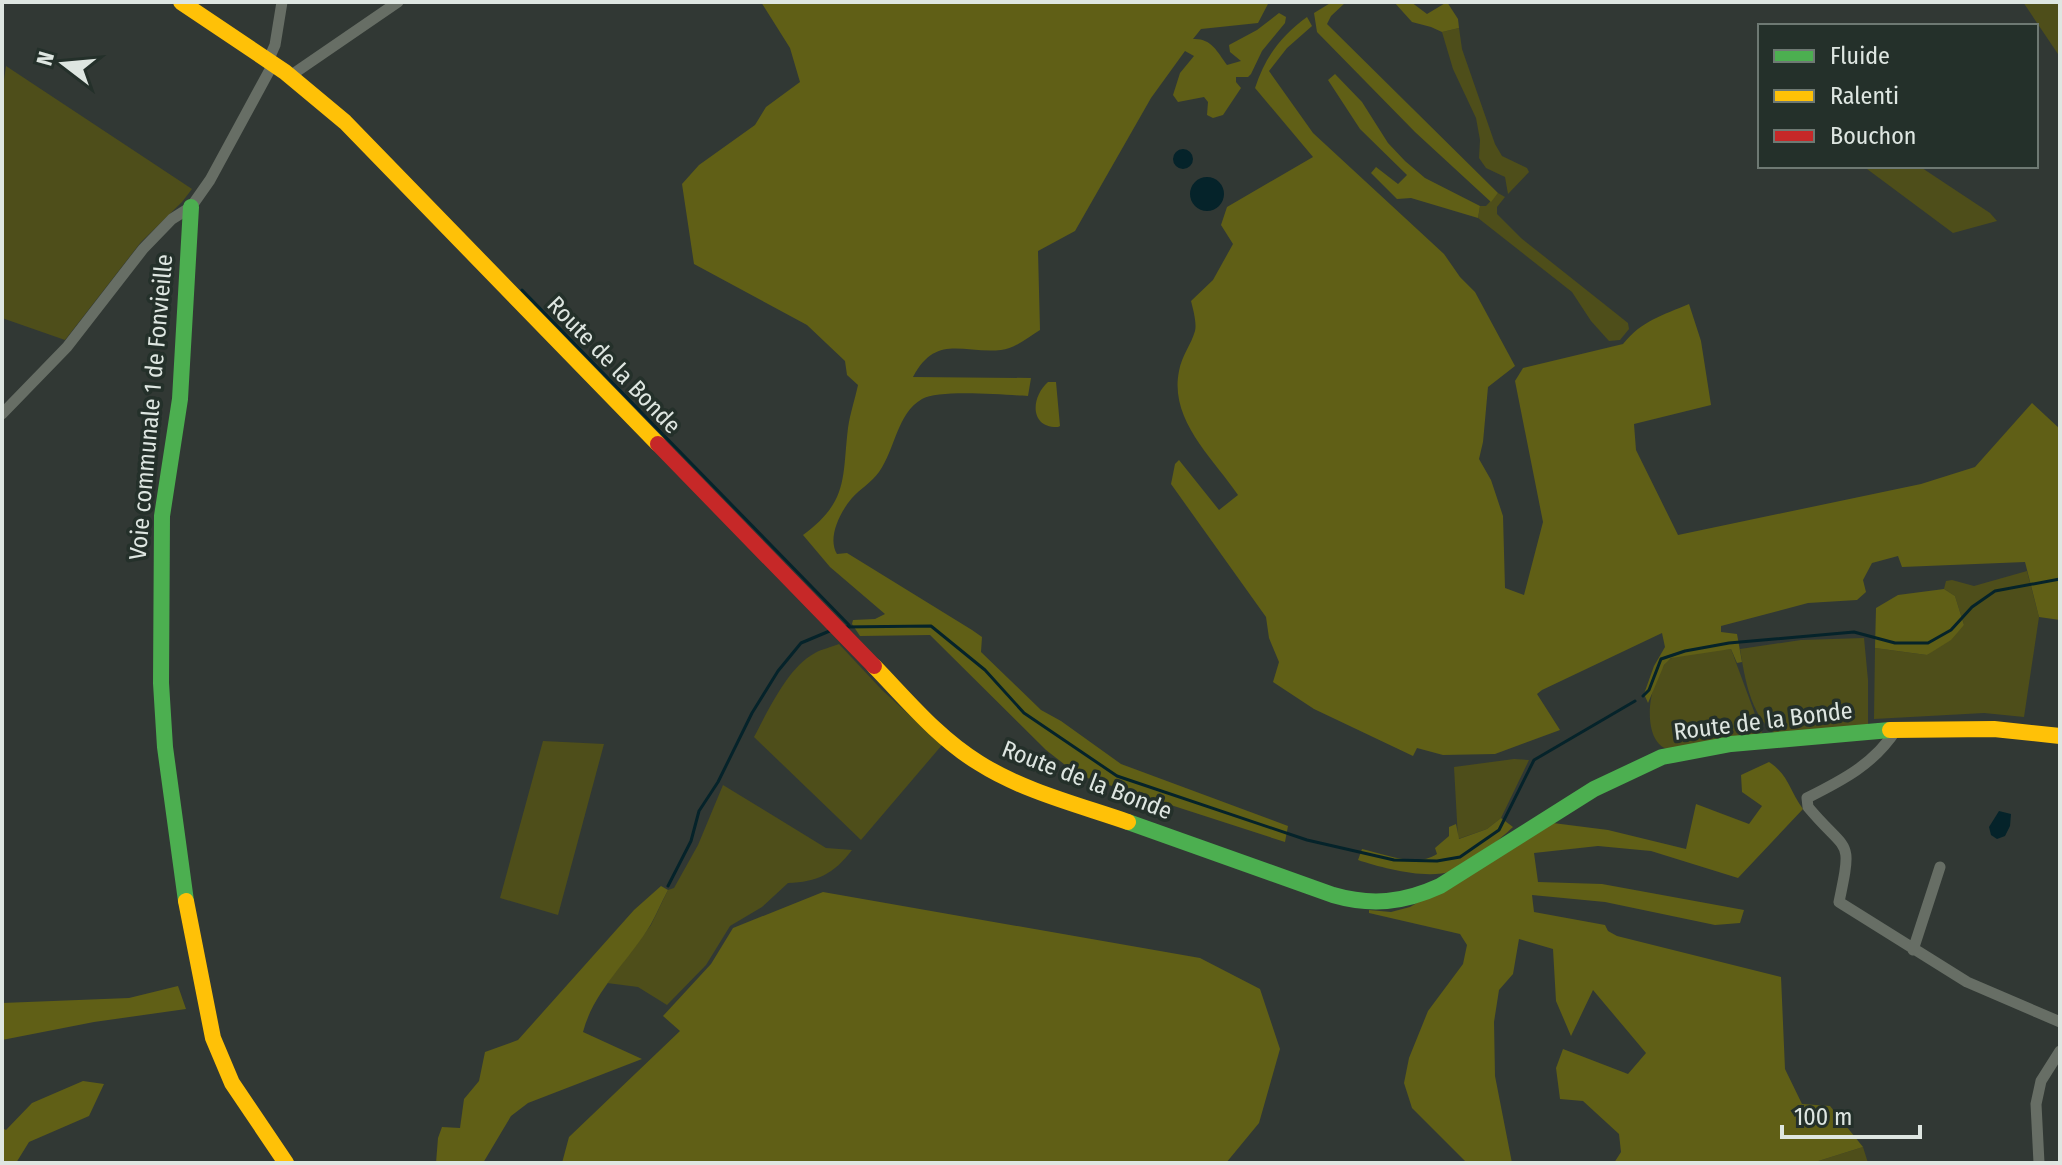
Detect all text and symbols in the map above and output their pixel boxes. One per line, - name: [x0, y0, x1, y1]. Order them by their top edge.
- north arrow: [24, 24, 104, 104]
- legend: [1758, 24, 2038, 168]
- text: Fluide: [1830, 42, 1890, 70]
- text: N: [30, 49, 60, 69]
- text: Ralenti: [1830, 82, 1899, 110]
- text: Bouchon: [1830, 122, 1917, 150]
- street label: Voie communale 1 de Fonvieille: [124, 253, 178, 561]
- street label: Route de la Bonde: [541, 291, 687, 439]
- street label: Route de la Bonde: [1672, 696, 1854, 746]
- street label: Route de la Bonde: [998, 735, 1176, 825]
- scale bar: [1782, 1089, 1920, 1139]
- text: 100 m: [1794, 1103, 1852, 1131]

